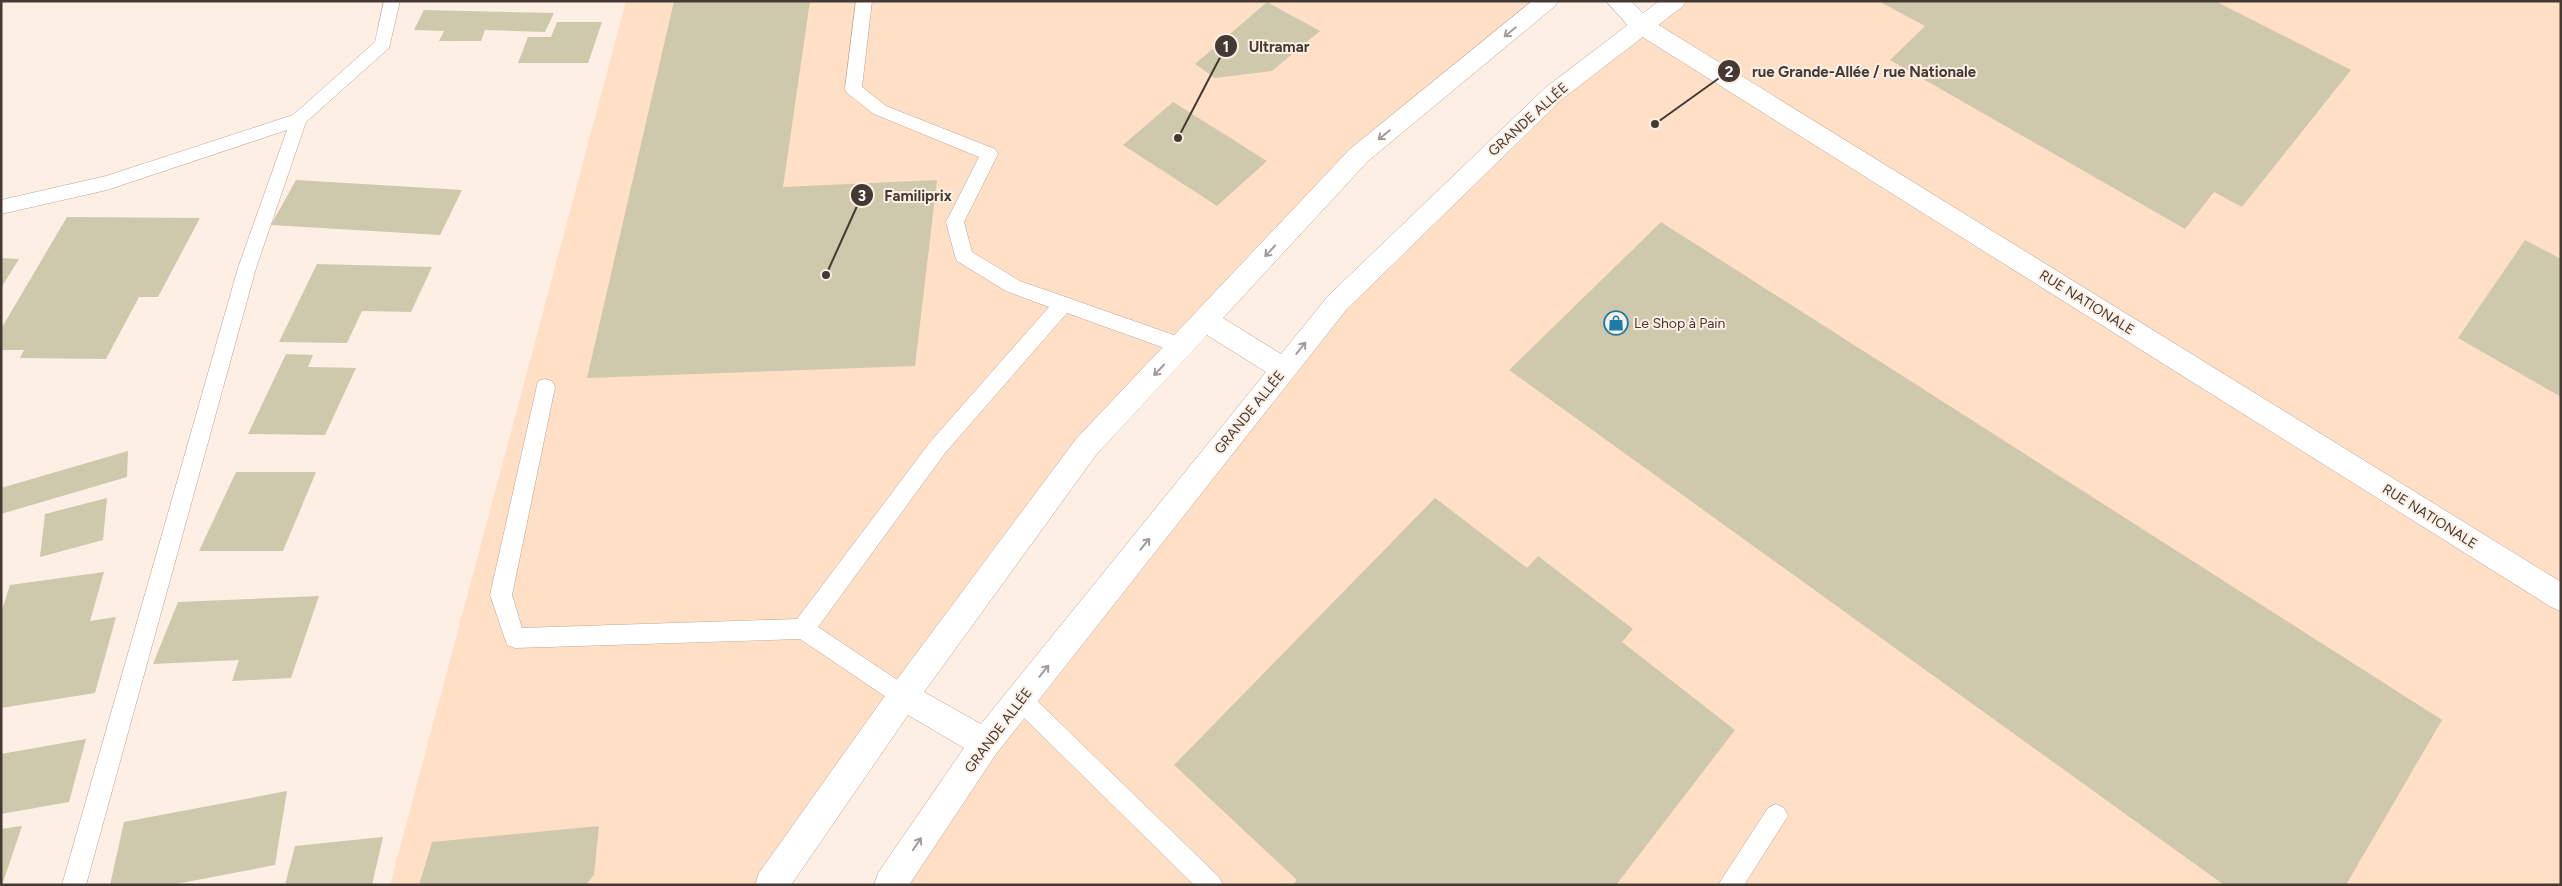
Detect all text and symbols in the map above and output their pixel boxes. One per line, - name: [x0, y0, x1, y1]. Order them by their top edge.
- one-way arrow: [1503, 27, 1516, 38]
- callout: Ultramar: [1214, 31, 1320, 61]
- text: 1: [1223, 38, 1229, 56]
- text: Ultramar: [1249, 38, 1310, 56]
- callout: rue Grande-Allée / rue Nationale: [1717, 56, 1986, 86]
- text: 2: [1725, 63, 1734, 81]
- text: rue Grande-Allée / rue Nationale: [1752, 63, 1977, 81]
- street label: GRANDE ALLÉE: [1485, 79, 1572, 160]
- one-way arrow: [1378, 130, 1391, 141]
- callout: Familiprix: [849, 180, 962, 210]
- text: 3: [858, 187, 866, 205]
- text: Familiprix: [884, 187, 952, 205]
- one-way arrow: [1264, 244, 1276, 257]
- street label: RUE NATIONALE: [2036, 266, 2137, 338]
- shop icon: Le Shop à Pain: [1603, 310, 1629, 336]
- place label: Le Shop à Pain: [1634, 315, 1726, 332]
- one-way arrow: [1295, 342, 1306, 355]
- one-way arrow: [1153, 363, 1165, 376]
- street label: GRANDE ALLÉE: [1211, 367, 1288, 457]
- street label: RUE NATIONALE: [2379, 480, 2480, 552]
- one-way arrow: [1140, 537, 1151, 550]
- one-way arrow: [1038, 665, 1049, 678]
- street label: GRANDE ALLÉE: [961, 685, 1036, 776]
- one-way arrow: [912, 838, 922, 852]

